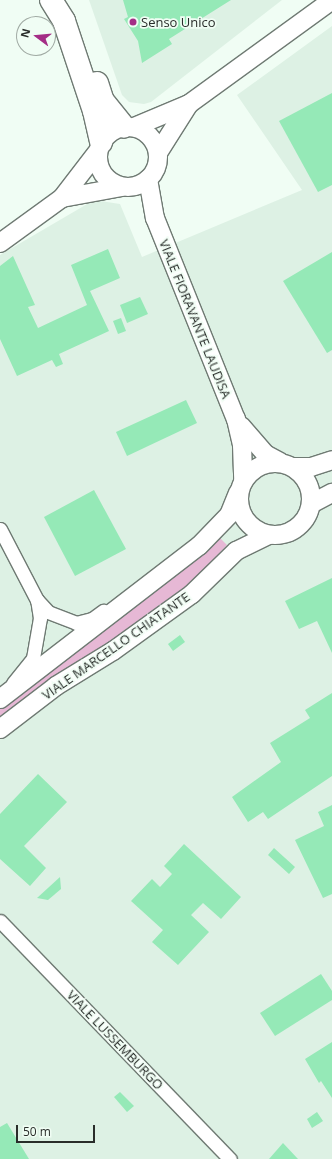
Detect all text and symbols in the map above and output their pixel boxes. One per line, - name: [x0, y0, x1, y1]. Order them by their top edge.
- place label: Senso Unico: [141, 14, 216, 30]
- north arrow: [16, 16, 56, 56]
- marker: Senso Unico: [128, 17, 138, 27]
- text: N: [16, 26, 33, 39]
- street label: VIALE FIORAVANTE LAUDISA: [156, 237, 234, 401]
- street label: VIALE MARCELLO CHIATANTE: [39, 589, 193, 703]
- street label: VIALE LUSSEMBURGO: [64, 987, 166, 1093]
- scale bar: [18, 1117, 97, 1143]
- text: 50 m: [23, 1123, 51, 1140]

